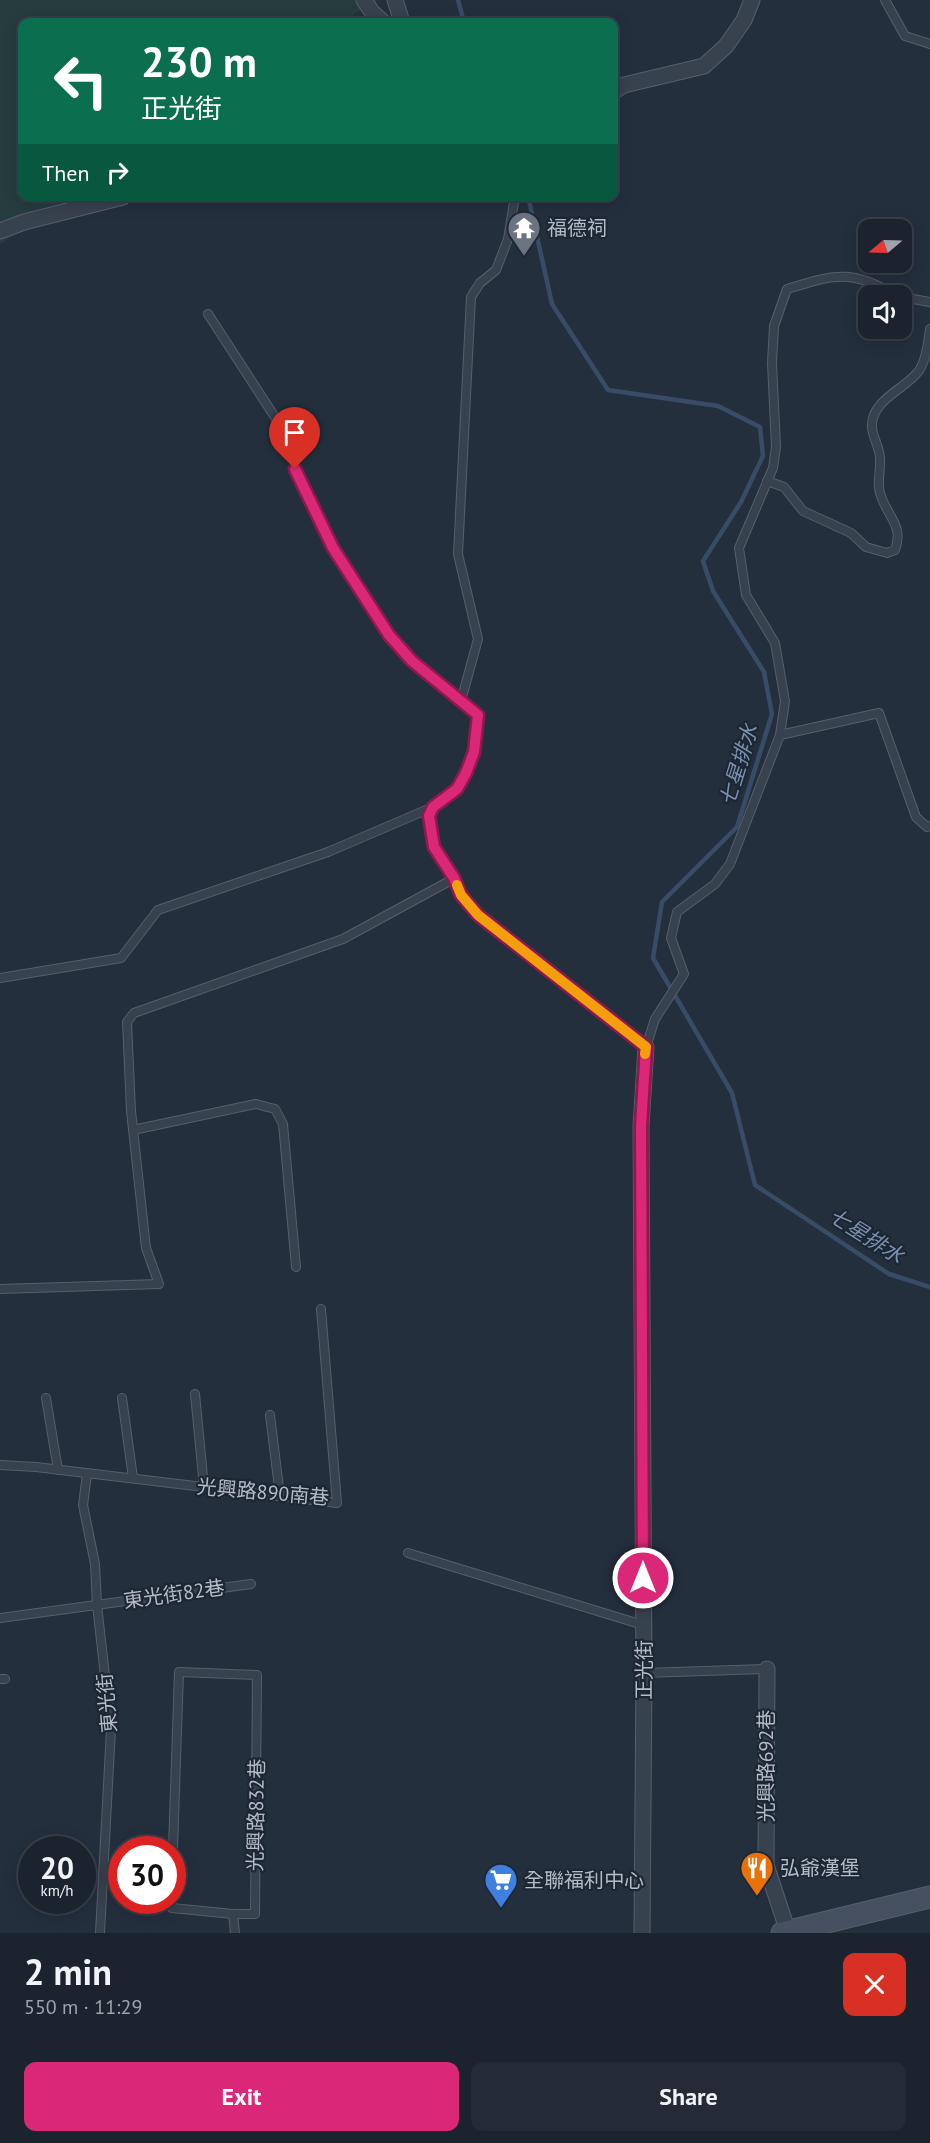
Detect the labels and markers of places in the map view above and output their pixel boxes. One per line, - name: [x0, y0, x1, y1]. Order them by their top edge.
- temple icon: 福德祠: [506, 210, 542, 257]
- place label: 福德祠: [547, 215, 607, 241]
- pin: [269, 407, 320, 469]
- restaurant icon: 弘爺漢堡: [739, 1850, 775, 1897]
- place label: 弘爺漢堡: [780, 1855, 860, 1881]
- supermarket icon: 全聯福利中心: [483, 1862, 519, 1909]
- place label: 全聯福利中心: [524, 1867, 644, 1893]

